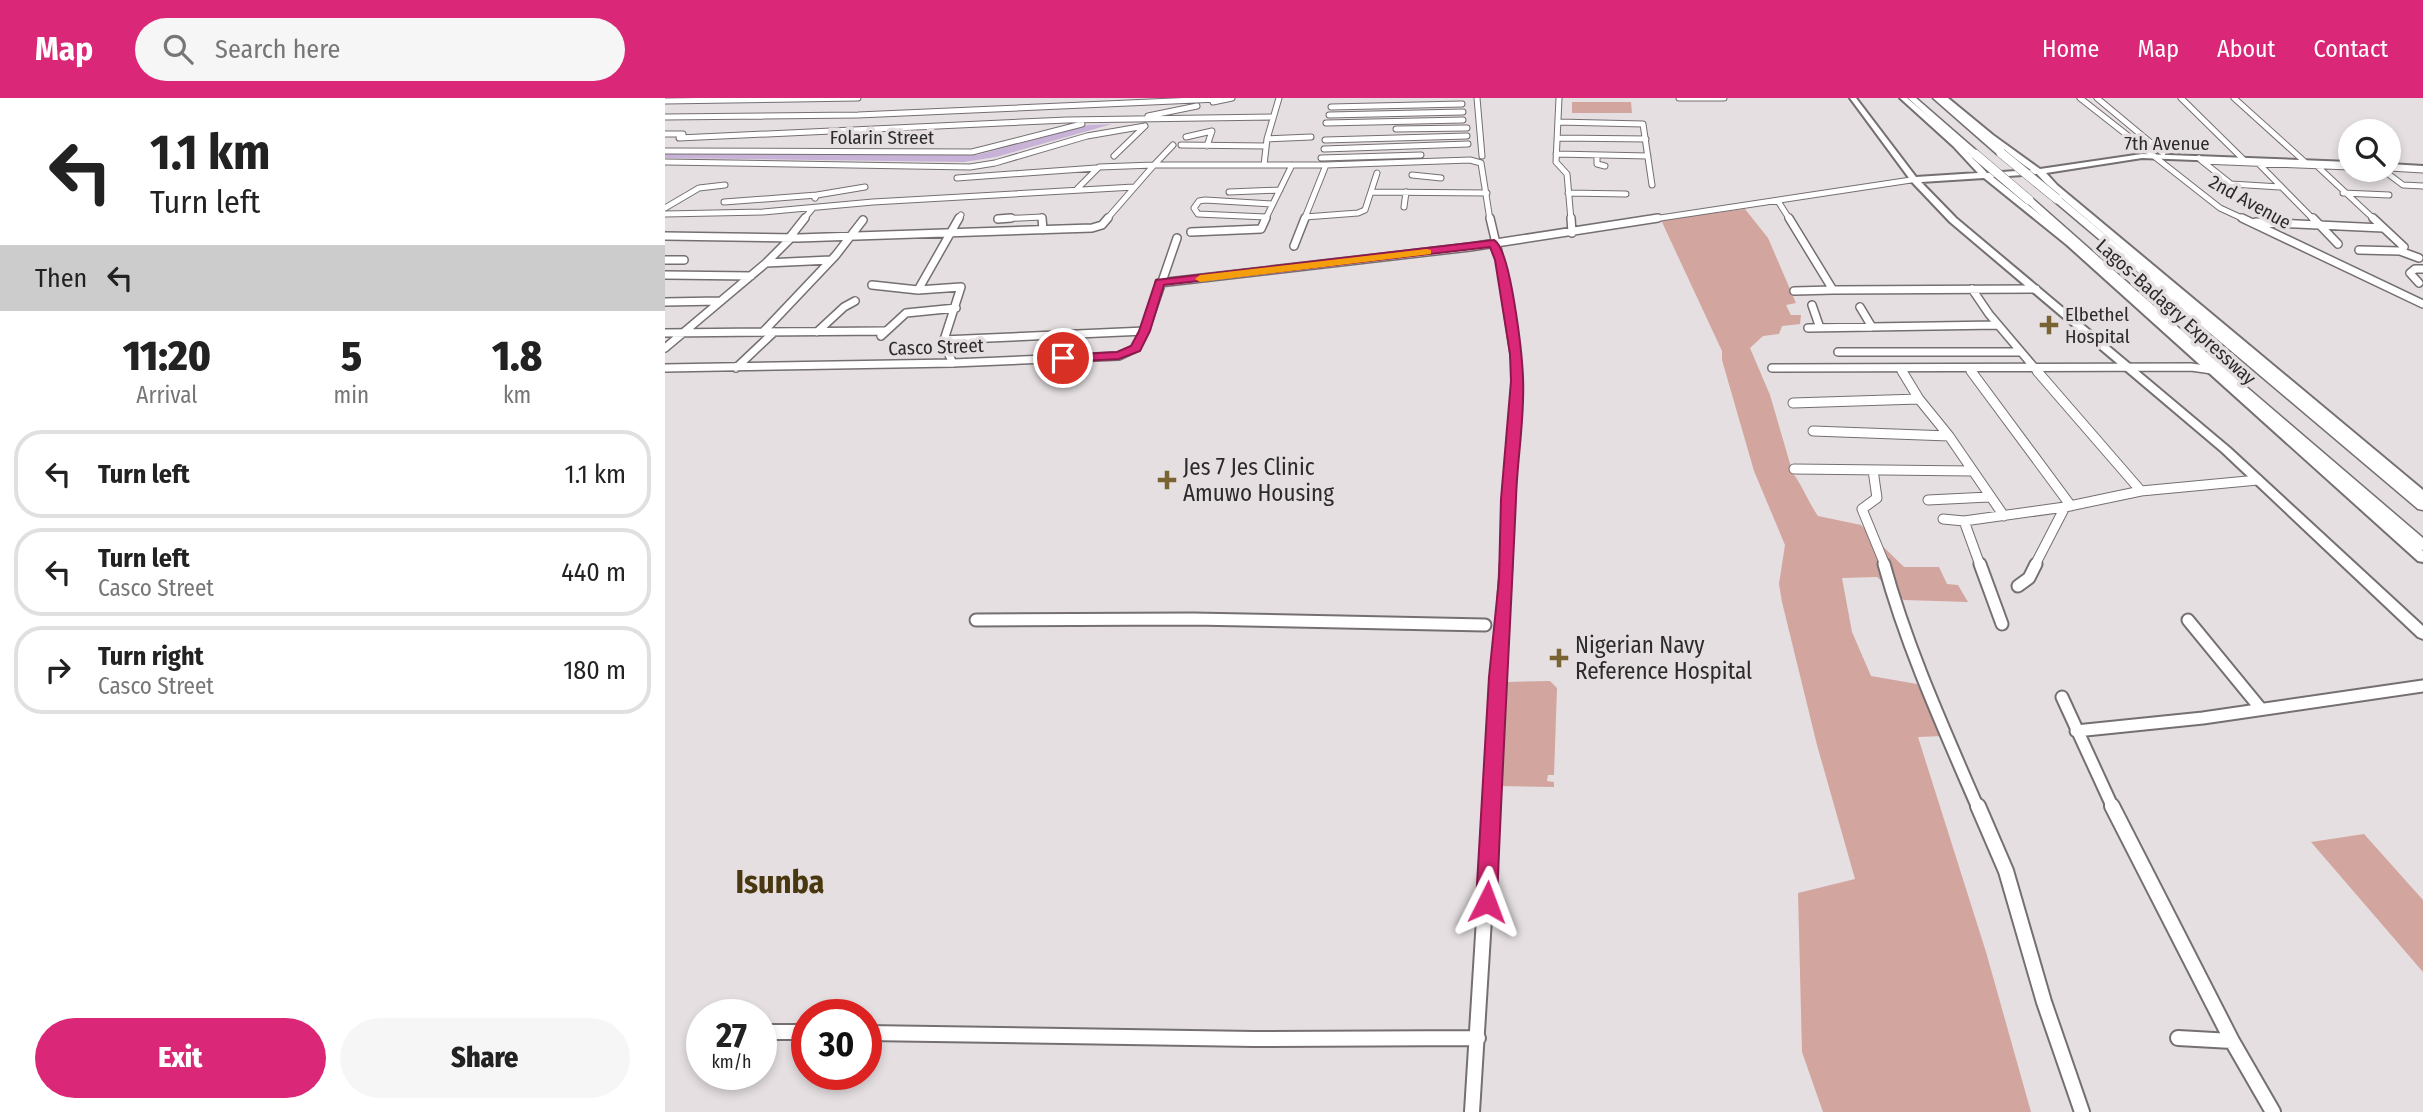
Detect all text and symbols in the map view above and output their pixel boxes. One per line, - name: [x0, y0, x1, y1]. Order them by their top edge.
- search box: [135, 18, 625, 81]
- text: Map: [35, 29, 93, 69]
- icon: search: [159, 30, 197, 68]
- text: Search here: [215, 34, 340, 65]
- text: Home: [2042, 35, 2099, 63]
- text: Map: [2137, 35, 2179, 63]
- text: About: [2217, 35, 2275, 63]
- text: Contact: [2313, 35, 2388, 63]
- map controls: [2338, 119, 2401, 182]
- button: search: [2338, 119, 2401, 182]
- text: 1.1 km: [150, 123, 270, 182]
- icon: left: [35, 126, 126, 217]
- street label: Folarin Street: [830, 126, 935, 149]
- street label: 7th Avenue: [2124, 132, 2210, 155]
- street label: 2nd Avenue: [2205, 170, 2295, 234]
- text: Turn left: [150, 183, 260, 221]
- street label: Lagos-Badagry Expressway: [2091, 234, 2261, 390]
- icon: left: [101, 259, 139, 297]
- text: Then: [35, 263, 87, 294]
- place label: Elbethel Hospital: [2065, 303, 2130, 348]
- marker: Elbethel Hospital: [2039, 315, 2059, 335]
- pin: [1033, 328, 1093, 388]
- text: 11:20: [123, 331, 211, 381]
- text: 5: [341, 331, 362, 381]
- text: 1.8: [492, 331, 542, 381]
- street label: Casco Street: [888, 334, 985, 360]
- icon: arrive: [1044, 339, 1082, 377]
- text: Arrival: [136, 381, 197, 409]
- text: min: [334, 381, 369, 409]
- text: km: [503, 381, 531, 409]
- place label: Jes 7 Jes Clinic Amuwo Housing: [1183, 453, 1334, 507]
- icon: left: [39, 455, 77, 493]
- text: Turn left: [98, 459, 190, 490]
- text: 1.1 km: [565, 459, 626, 490]
- marker: Jes 7 Jes Clinic Amuwo Housing: [1157, 470, 1177, 490]
- text: Turn left: [98, 543, 190, 574]
- icon: left: [39, 553, 77, 591]
- text: 440 m: [561, 557, 626, 588]
- text: Casco Street: [98, 574, 214, 602]
- place label: Nigerian Navy Reference Hospital: [1575, 631, 1752, 685]
- text: Turn right: [98, 641, 204, 672]
- marker: Nigerian Navy Reference Hospital: [1549, 648, 1569, 668]
- icon: right: [39, 651, 77, 689]
- text: 180 m: [563, 655, 626, 686]
- text: Casco Street: [98, 672, 214, 700]
- district label: Isunba: [735, 863, 825, 901]
- position arrow: [1450, 865, 1524, 939]
- speed limit sign: 30: [791, 999, 882, 1090]
- text: 27: [716, 1014, 747, 1056]
- button: Exit: [35, 1018, 326, 1098]
- button: Share: [340, 1018, 630, 1098]
- text: km/h: [711, 1051, 752, 1073]

